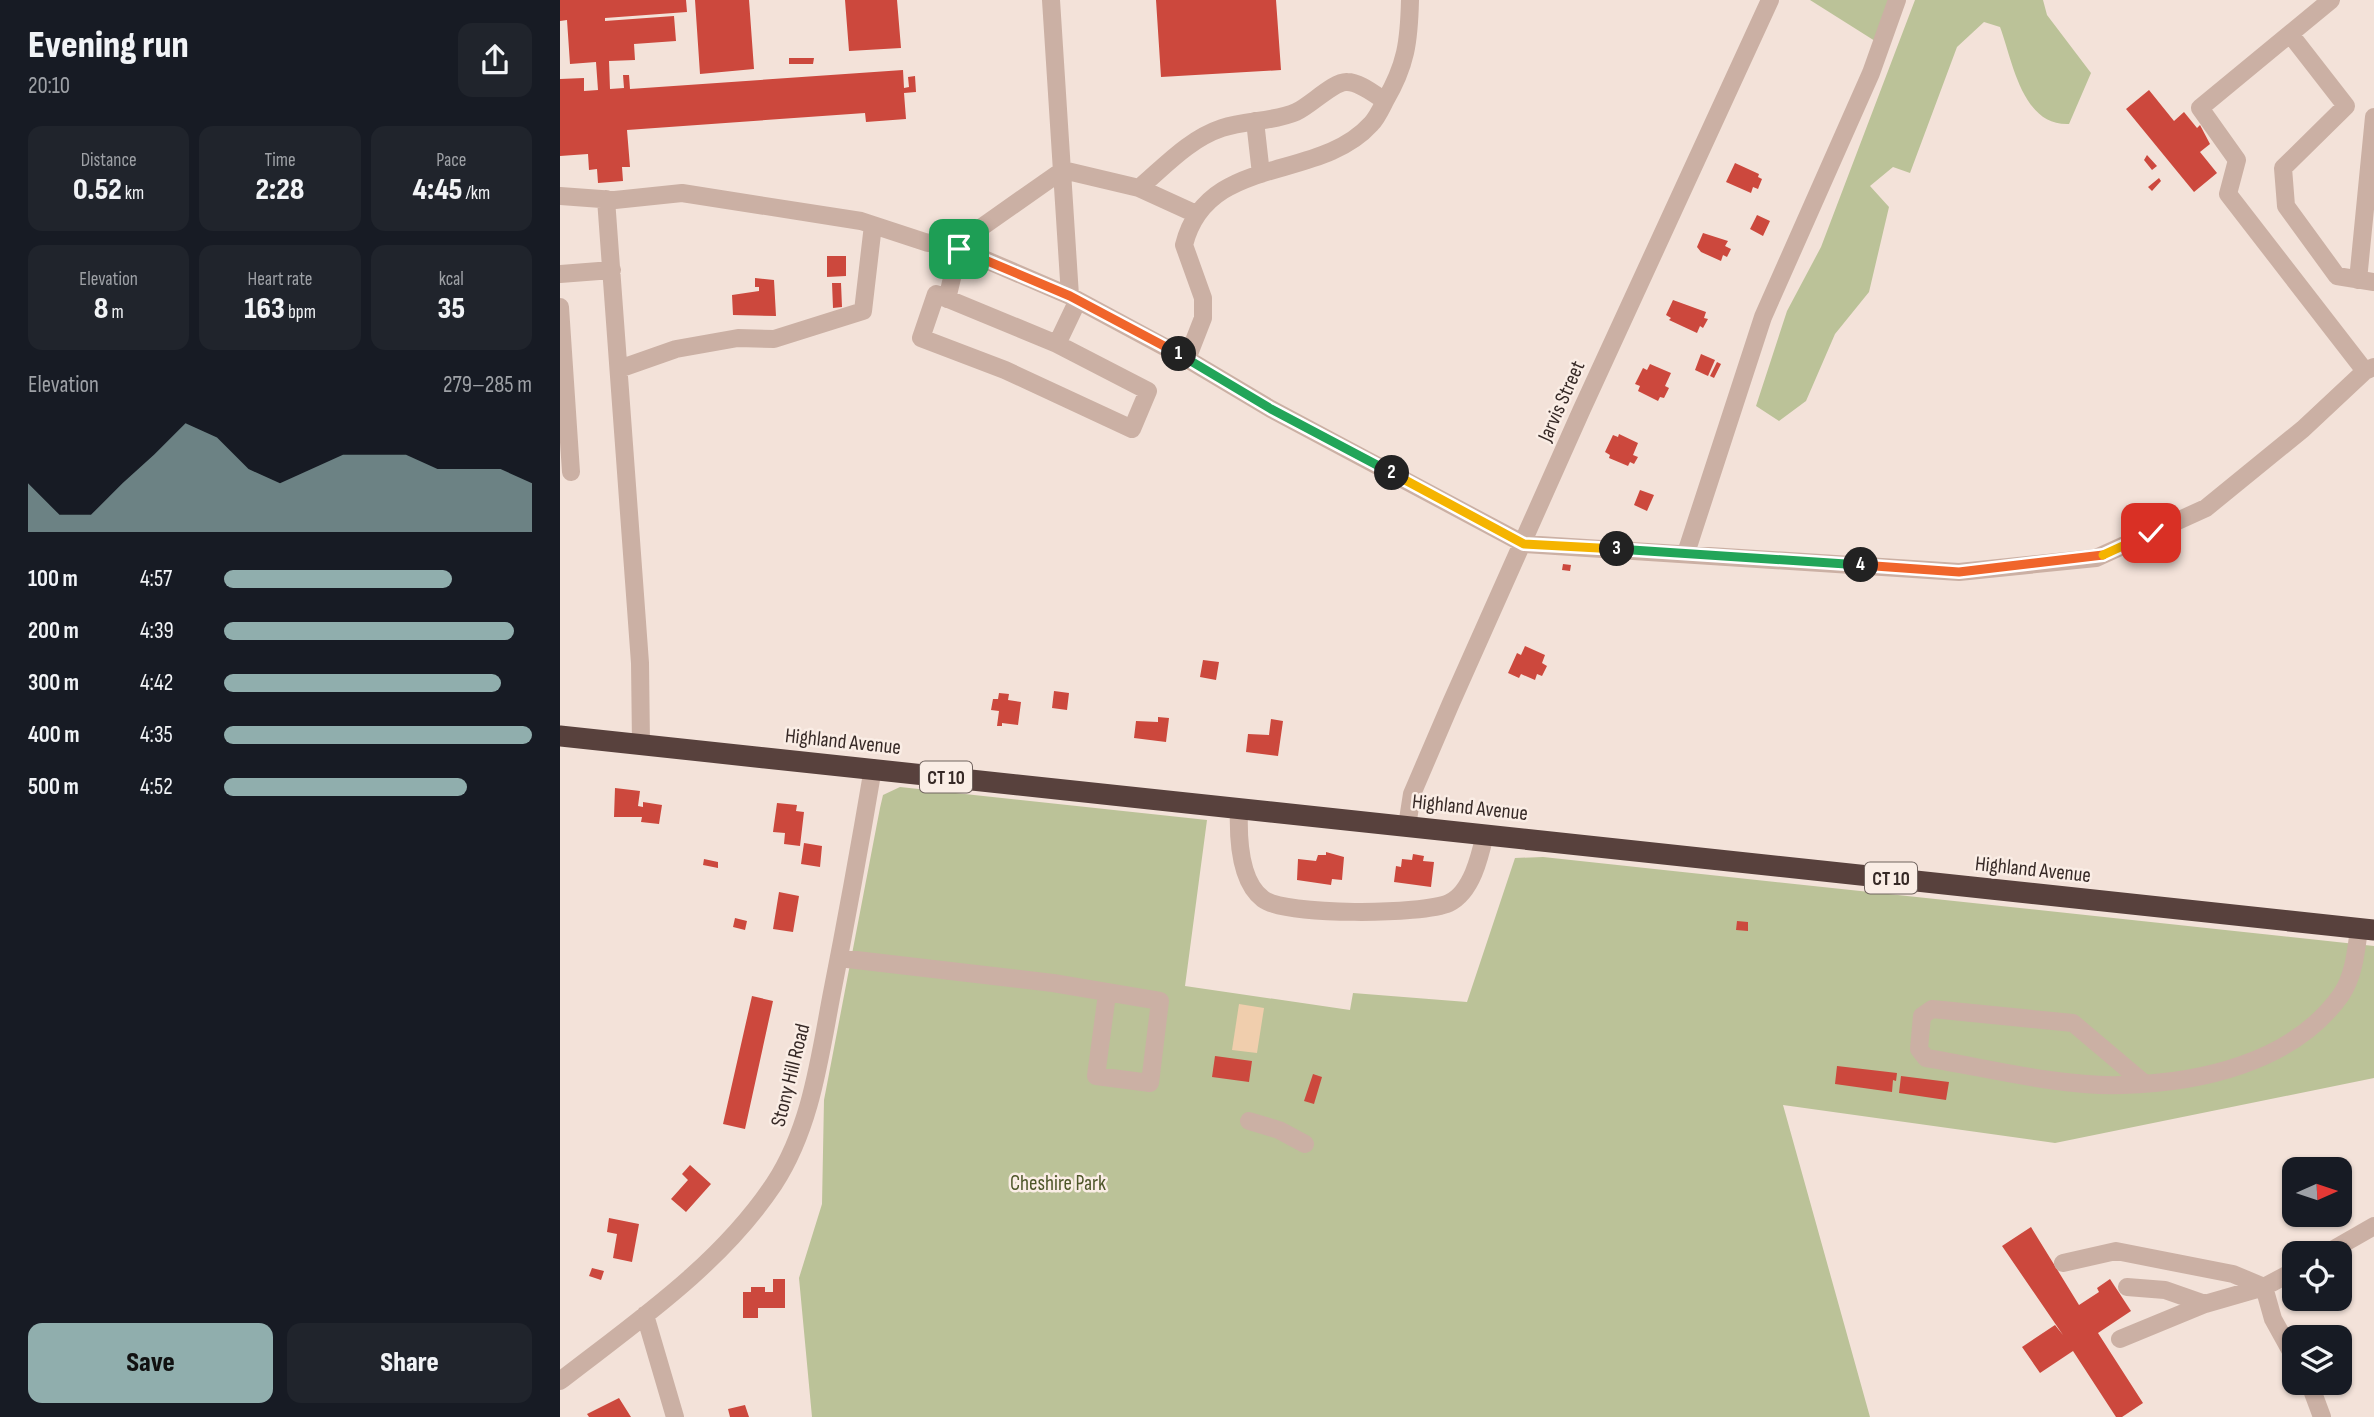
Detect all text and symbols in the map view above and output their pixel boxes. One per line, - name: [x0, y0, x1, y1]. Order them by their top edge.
- text: Evening run: [28, 23, 189, 68]
- button: share: [458, 23, 532, 97]
- text: 20:10: [28, 72, 70, 100]
- text: Distance: [81, 149, 137, 172]
- text: Time: [264, 149, 296, 172]
- text: Pace: [436, 149, 466, 172]
- text: 0.52: [73, 172, 122, 208]
- text: 2:28: [256, 172, 304, 208]
- text: 4:45: [412, 172, 462, 208]
- text: km: [122, 182, 144, 205]
- text: /km: [462, 182, 490, 205]
- pin: [929, 219, 989, 279]
- icon: arrive: [940, 230, 978, 268]
- text: Elevation: [79, 268, 138, 291]
- text: Heart rate: [248, 268, 312, 291]
- text: kcal: [439, 268, 464, 291]
- text: 8: [94, 291, 108, 327]
- text: 163: [244, 291, 285, 327]
- text: 35: [438, 291, 465, 327]
- text: m: [108, 301, 124, 324]
- text: bpm: [285, 301, 316, 324]
- pin: 1: [1162, 336, 1196, 372]
- text: 1: [1175, 342, 1182, 365]
- street label: Jarvis Street: [1532, 357, 1590, 446]
- text: Elevation: [28, 371, 99, 399]
- text: 279–285 m: [443, 371, 532, 399]
- pin: 2: [1374, 456, 1410, 490]
- text: 2: [1387, 461, 1396, 484]
- pin: [2121, 503, 2181, 563]
- icon: check: [2132, 514, 2170, 552]
- pin: 3: [1600, 532, 1634, 566]
- text: 3: [1612, 537, 1621, 560]
- pin: 4: [1844, 548, 1878, 582]
- text: 4: [1856, 553, 1865, 576]
- text: 100 m: [28, 565, 78, 593]
- text: 4:57: [140, 565, 172, 593]
- text: 200 m: [28, 617, 79, 645]
- text: 4:39: [140, 617, 174, 645]
- text: 300 m: [28, 669, 79, 697]
- text: 4:42: [140, 669, 173, 697]
- text: 400 m: [28, 721, 79, 749]
- text: 4:35: [140, 721, 173, 749]
- street label: Highland Avenue: [784, 723, 902, 760]
- road number: CT 10: [920, 762, 972, 792]
- text: 500 m: [28, 773, 79, 801]
- text: 4:52: [140, 773, 173, 801]
- street label: Highland Avenue: [1411, 789, 1529, 826]
- street label: Highland Avenue: [1974, 851, 2092, 888]
- road number: CT 10: [1865, 862, 1917, 894]
- street label: Stony Hill Road: [766, 1021, 815, 1129]
- north arrow: [2282, 1157, 2352, 1227]
- map controls: [2282, 1157, 2352, 1395]
- park label: Cheshire Park: [1010, 1171, 1106, 1196]
- button: locate: [2282, 1241, 2352, 1311]
- button: Save: [28, 1323, 273, 1403]
- button: Share: [287, 1323, 532, 1403]
- button: layers: [2282, 1325, 2352, 1395]

